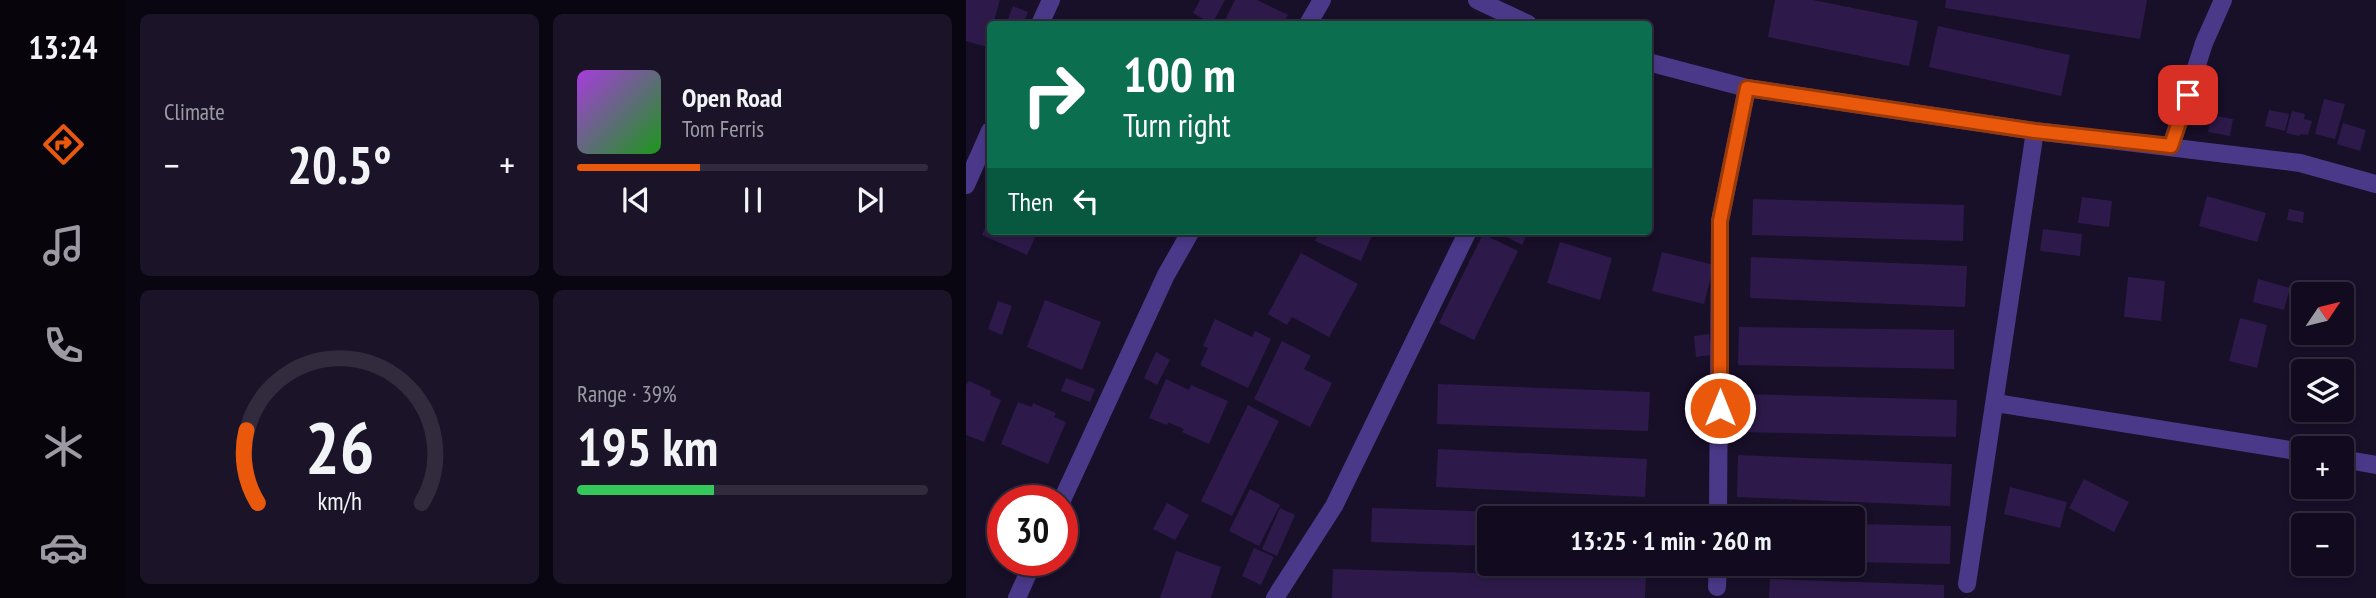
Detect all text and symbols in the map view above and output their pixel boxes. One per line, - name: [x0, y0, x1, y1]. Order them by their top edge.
- text: 13:24: [28, 26, 98, 68]
- text: 100 m: [1123, 42, 1236, 106]
- icon: right: [1008, 49, 1099, 140]
- pin: [2158, 65, 2218, 125]
- icon: arrive: [2169, 76, 2207, 114]
- text: Open Road: [682, 81, 782, 114]
- text: Climate: [164, 97, 225, 126]
- text: Turn right: [1123, 104, 1231, 146]
- text: Tom Ferris: [682, 114, 764, 143]
- icon: directions: [39, 120, 88, 169]
- text: 20.5°: [287, 131, 392, 198]
- text: −: [164, 140, 180, 189]
- text: +: [499, 140, 515, 189]
- icon: previous: [617, 181, 655, 219]
- icon: pause: [734, 181, 772, 219]
- icon: next: [851, 181, 889, 219]
- icon: left: [1067, 182, 1105, 220]
- text: Then: [1008, 185, 1053, 218]
- icon: music: [39, 221, 88, 270]
- north arrow: [2291, 282, 2354, 345]
- map controls: [2291, 282, 2354, 576]
- icon: phone: [39, 321, 88, 370]
- button: layers: [2291, 359, 2354, 422]
- position arrow: [1683, 371, 1757, 445]
- text: Range · 39%: [577, 379, 677, 408]
- text: 26: [305, 399, 374, 493]
- text: 195 km: [577, 413, 718, 480]
- icon: climate: [39, 422, 88, 471]
- button: +: [2291, 436, 2354, 499]
- text: km/h: [317, 485, 362, 517]
- speed limit sign: 30: [987, 485, 1078, 576]
- button: −: [2291, 513, 2354, 576]
- icon: car: [39, 523, 88, 572]
- text: 13:25 · 1 min · 260 m: [1571, 524, 1771, 557]

